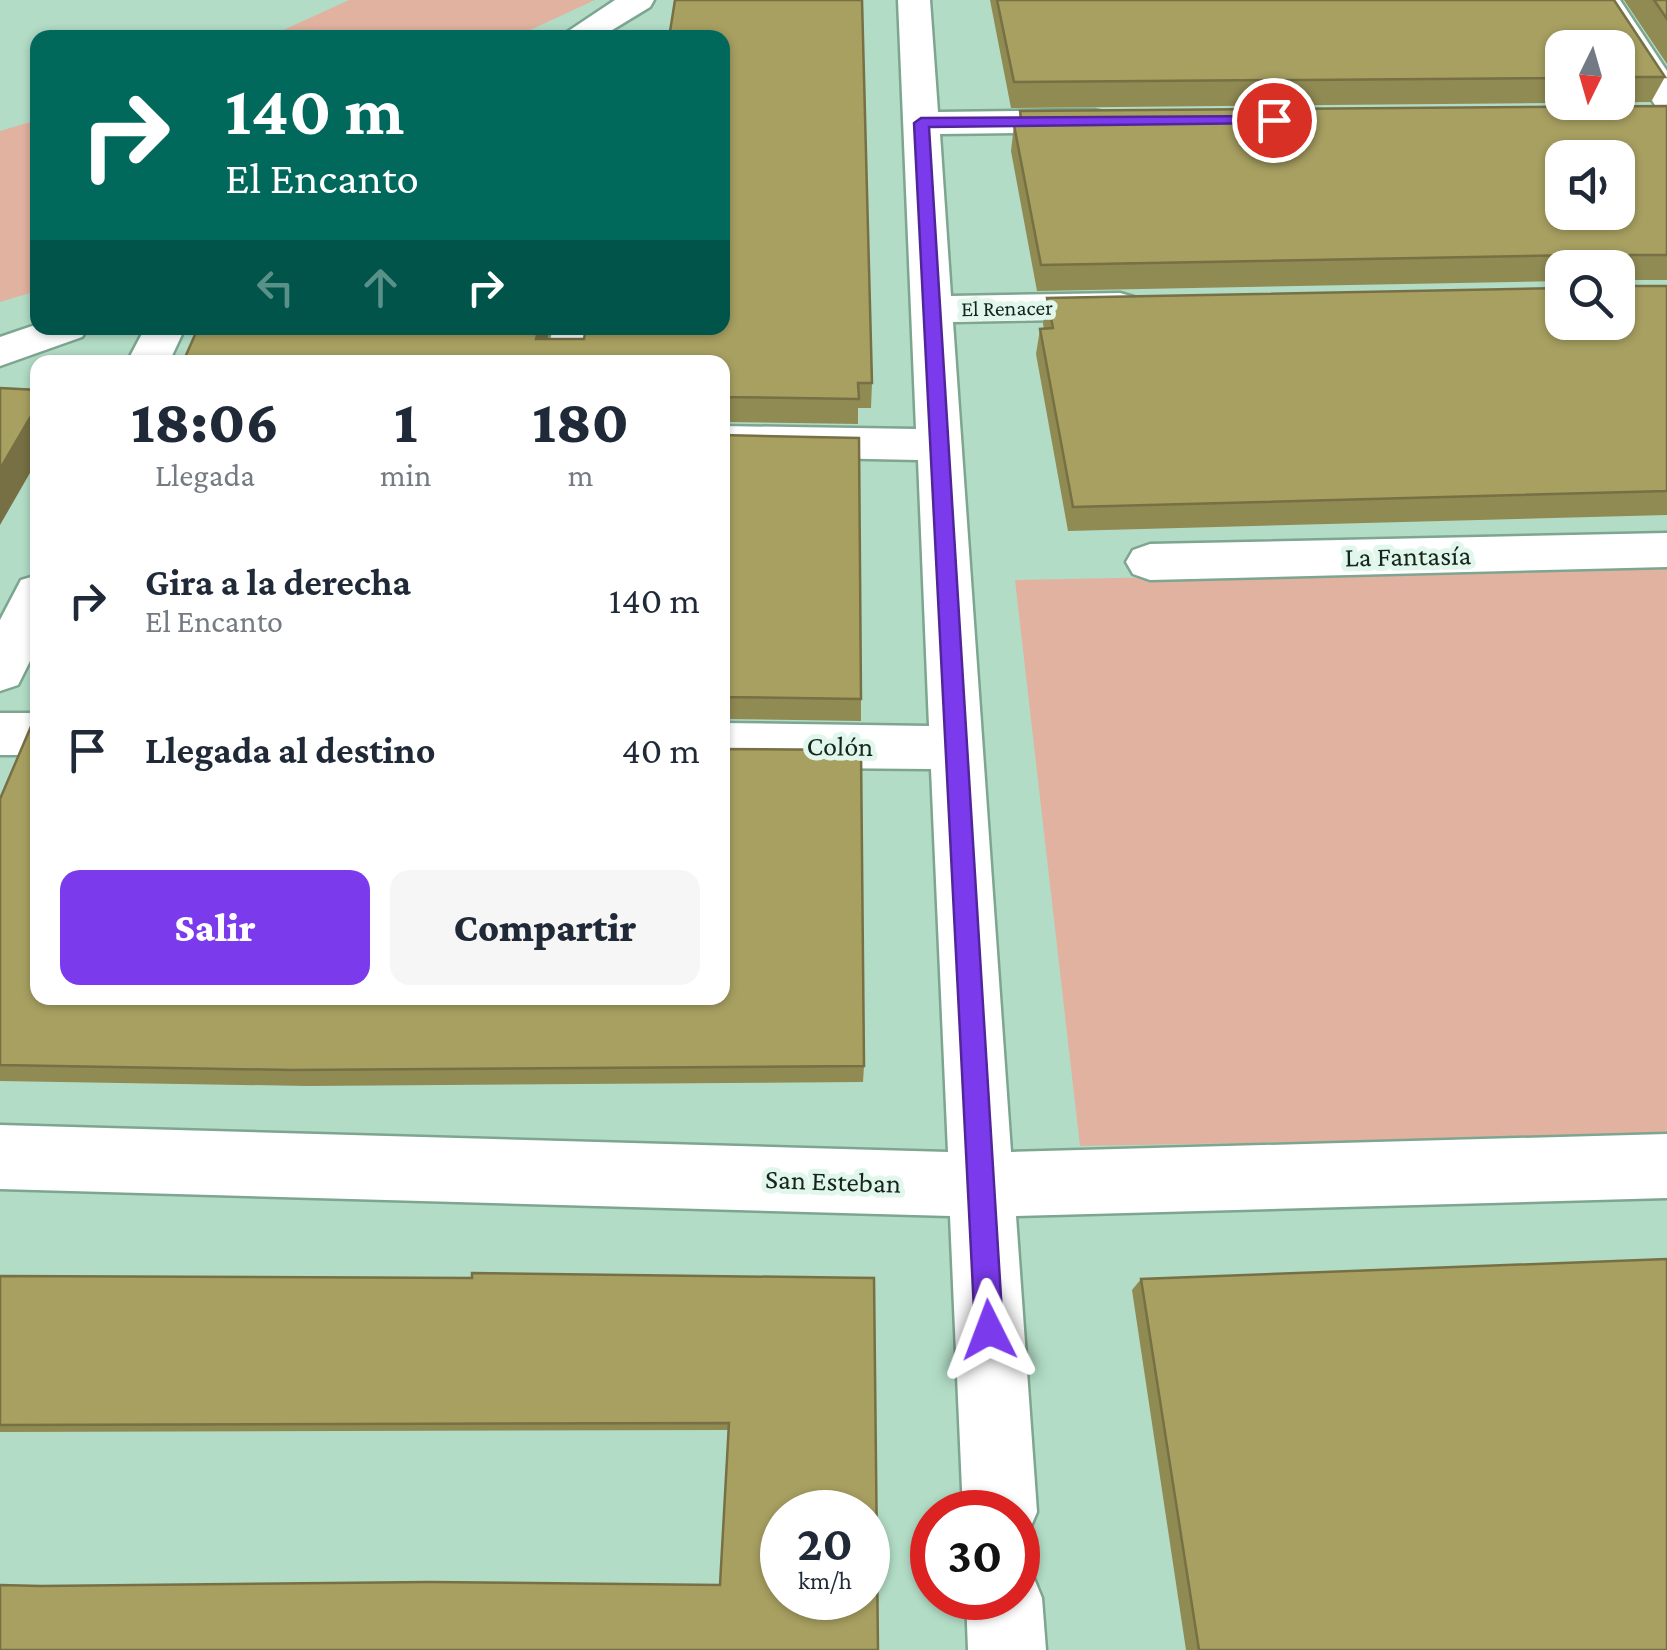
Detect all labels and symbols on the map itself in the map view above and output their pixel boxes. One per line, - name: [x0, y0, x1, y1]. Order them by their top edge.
- north arrow: [1545, 30, 1635, 120]
- pin: [1232, 78, 1317, 163]
- street label: El Renacer: [961, 295, 1053, 321]
- street label: La Fantasía: [1344, 539, 1472, 573]
- street label: Colón: [806, 730, 874, 762]
- street label: San Esteban: [764, 1163, 902, 1199]
- position arrow: [937, 1278, 1041, 1382]
- speed limit sign: 30: [910, 1490, 1040, 1620]

